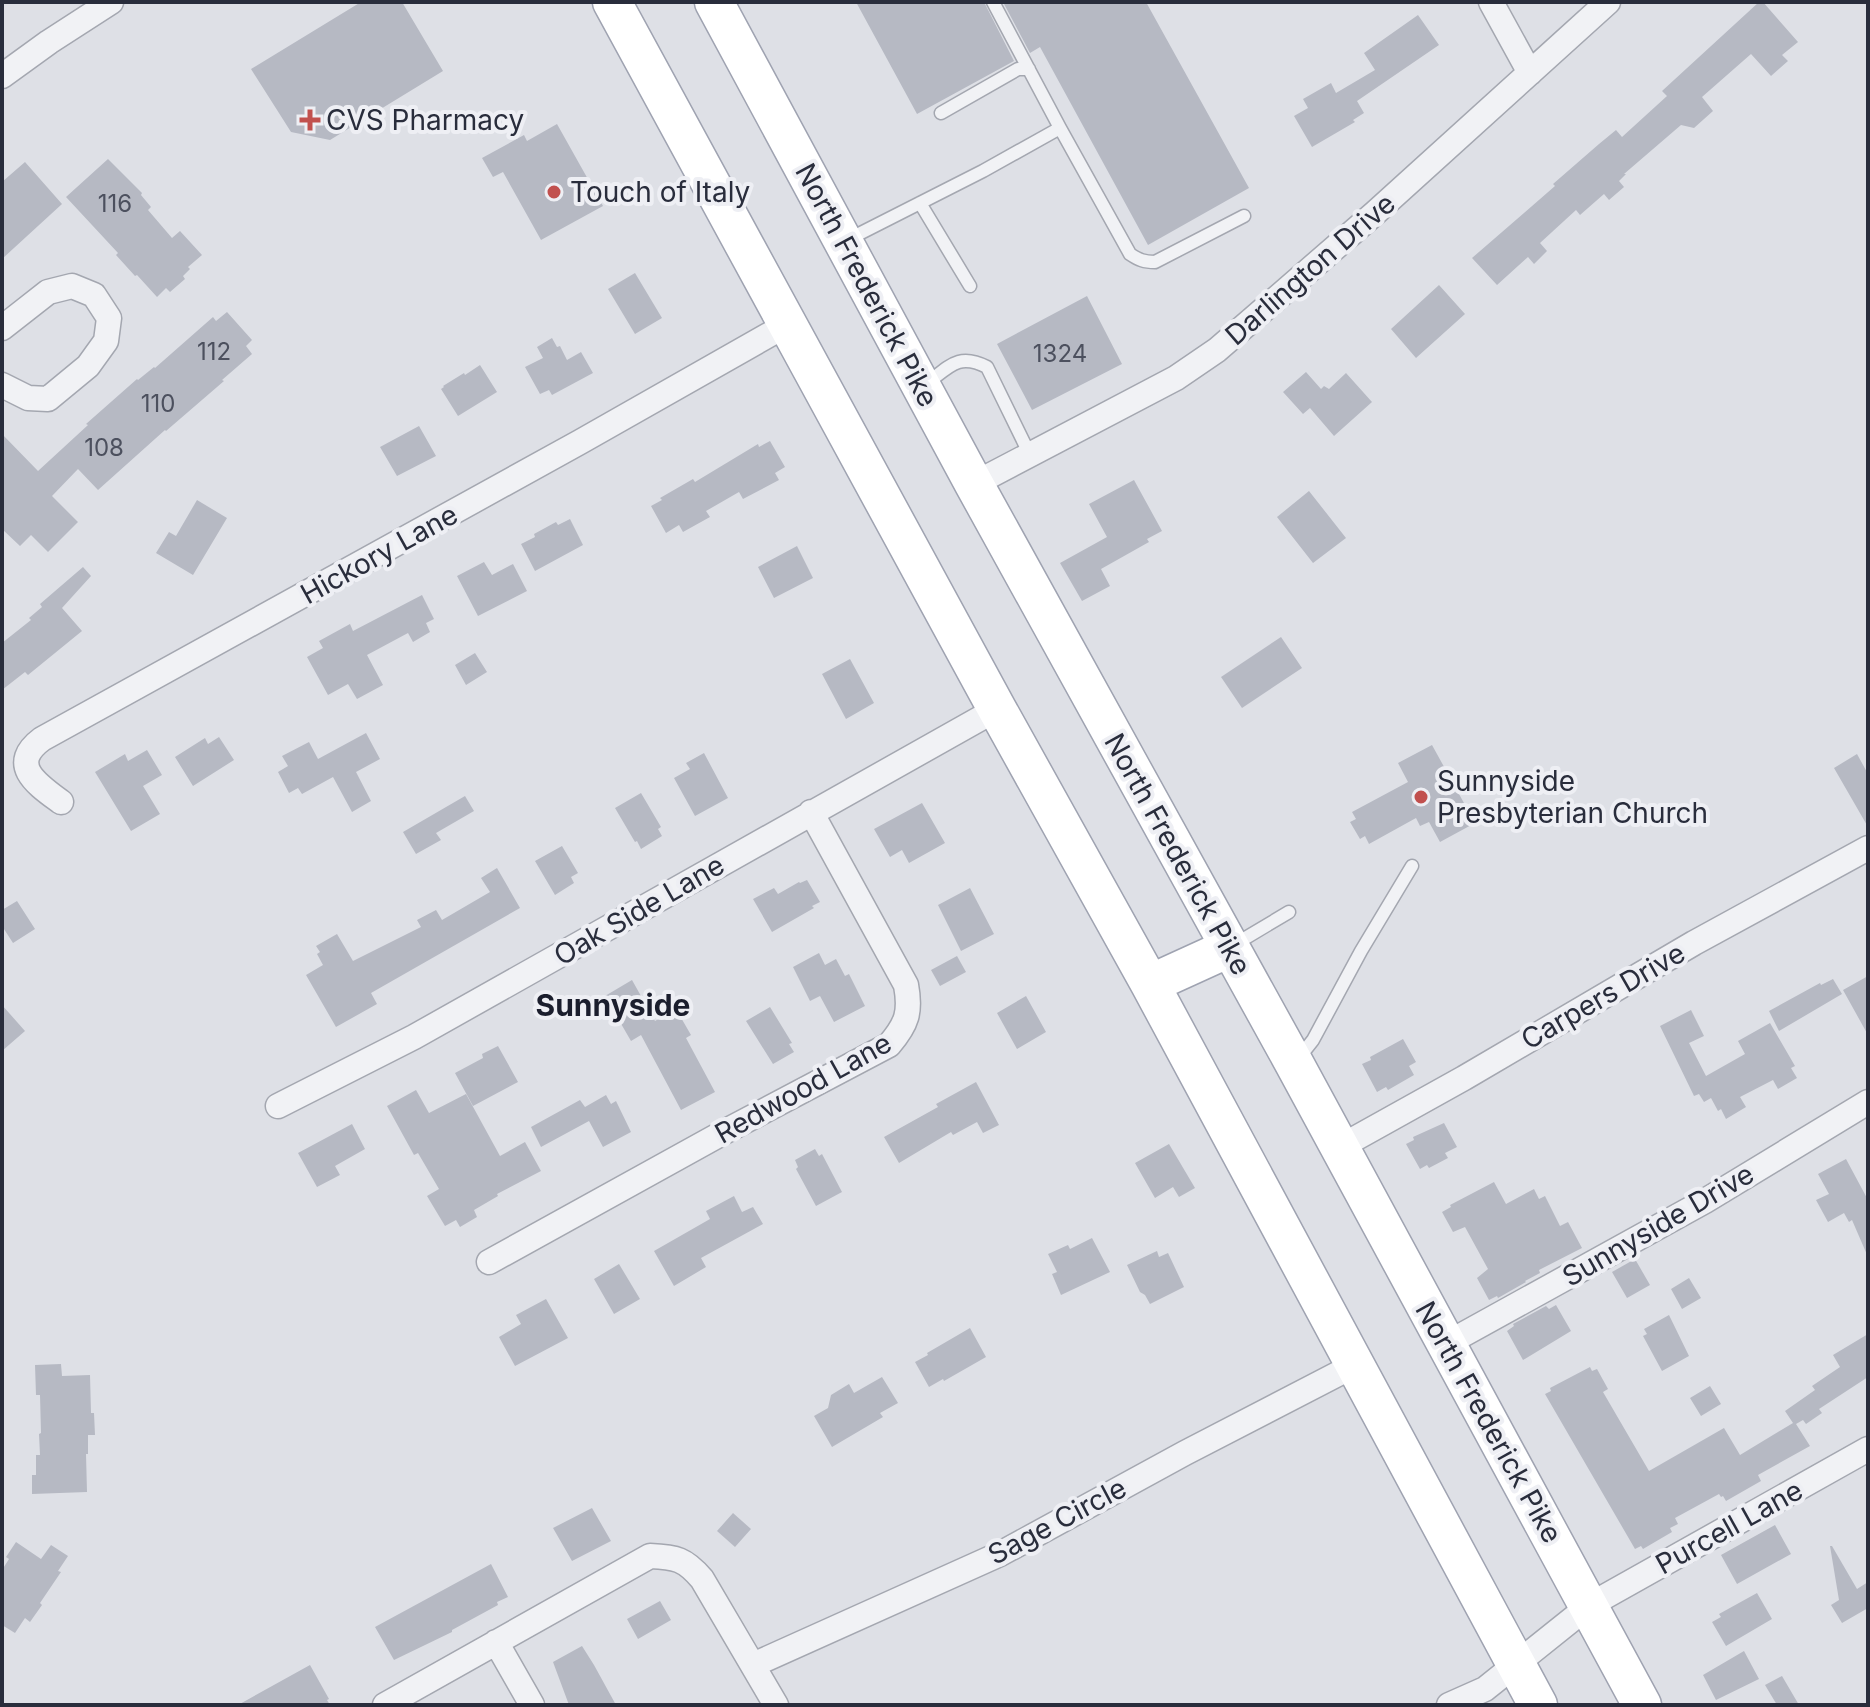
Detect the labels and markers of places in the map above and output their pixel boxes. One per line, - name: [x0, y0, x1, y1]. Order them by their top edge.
- place label: CVS Pharmacy: [326, 103, 524, 137]
- marker: CVS Pharmacy: [301, 111, 319, 129]
- place label: Touch of Italy: [570, 175, 750, 209]
- marker: Touch of Italy: [545, 183, 563, 201]
- place label: Sunnyside Presbyterian Church: [1437, 764, 1708, 830]
- marker: Sunnyside Presbyterian Church: [1412, 788, 1430, 806]

